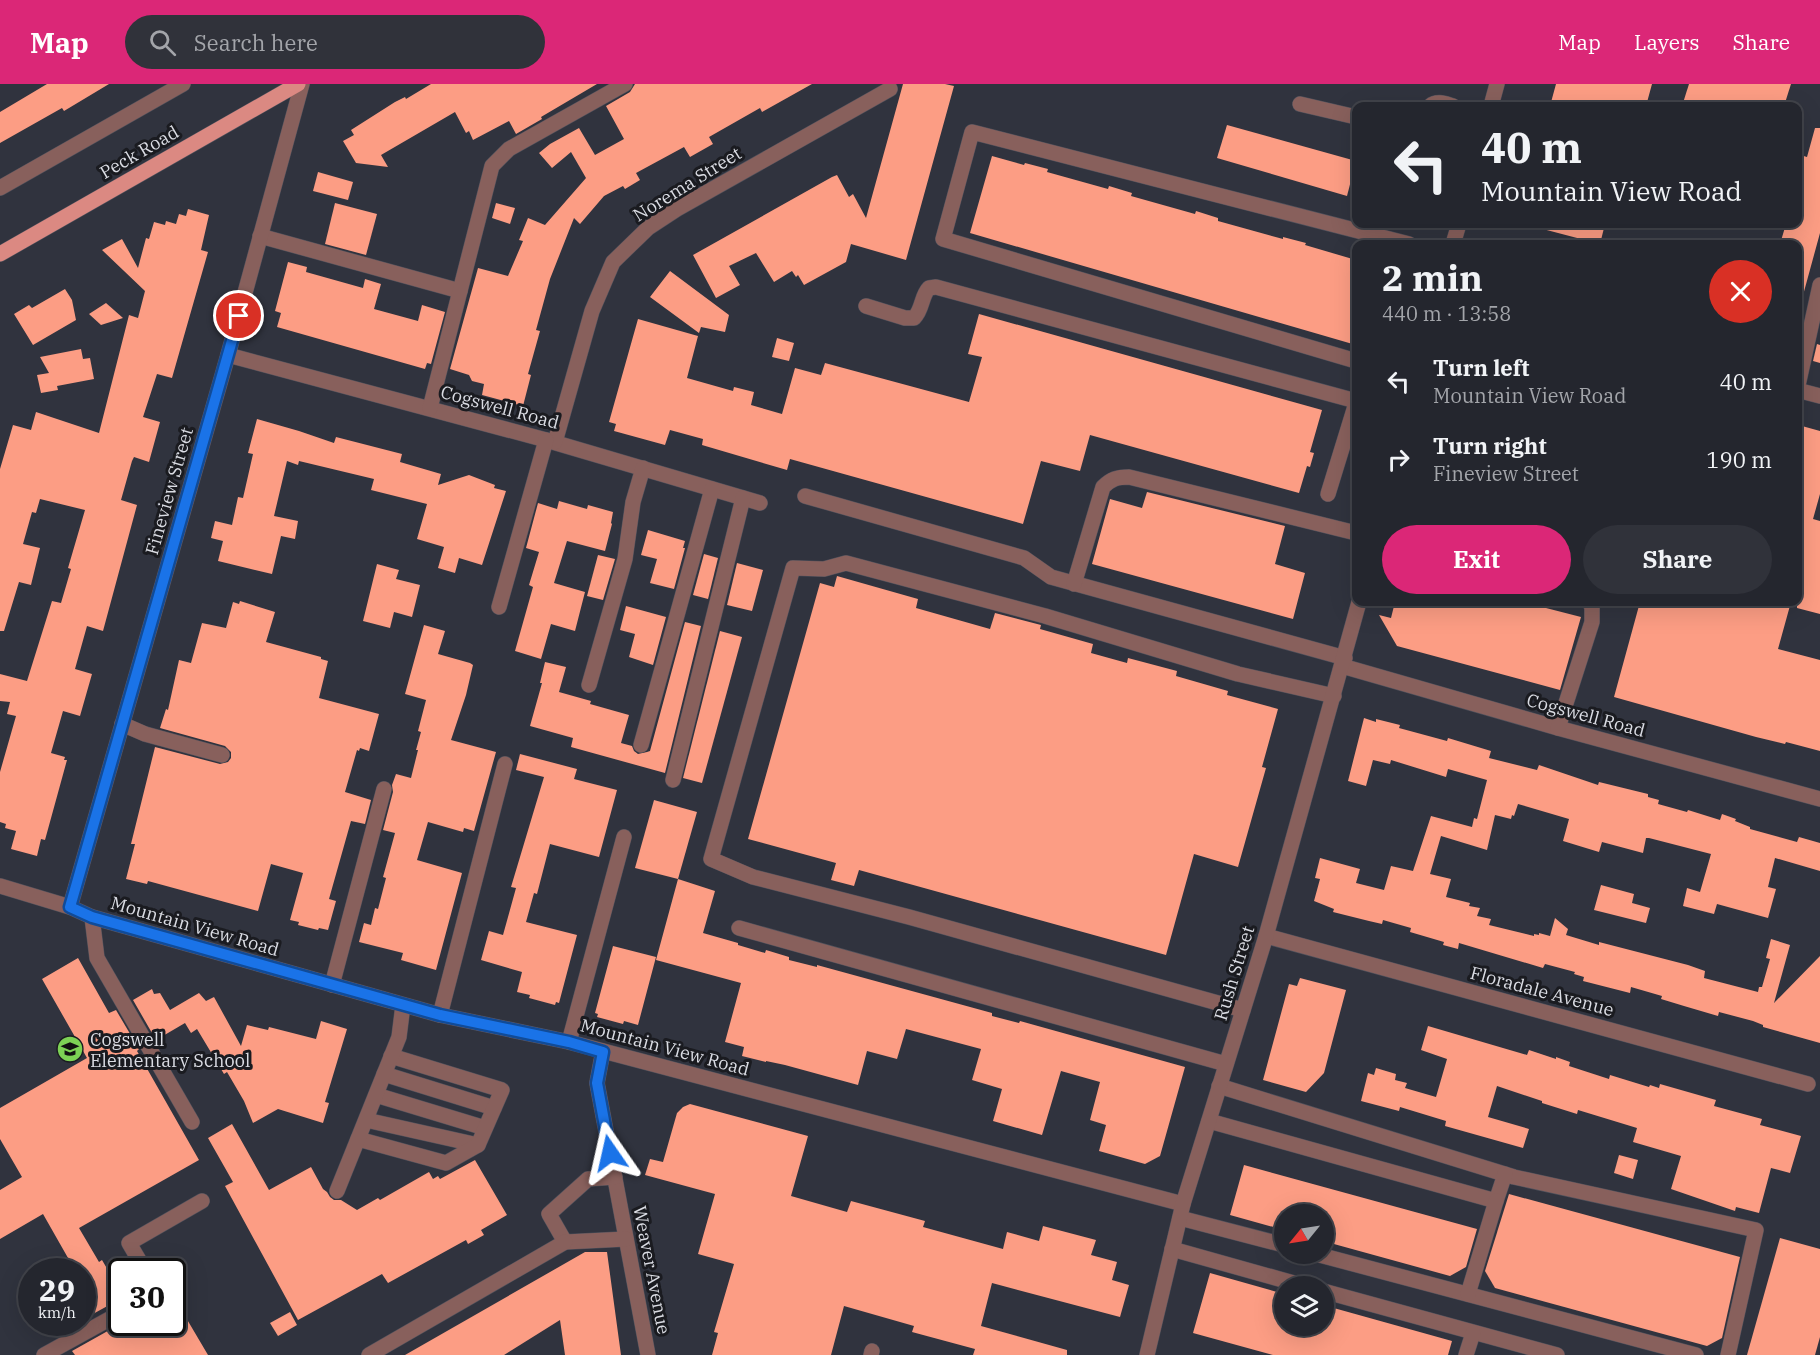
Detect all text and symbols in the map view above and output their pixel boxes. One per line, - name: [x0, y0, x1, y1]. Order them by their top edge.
- search box: [125, 15, 545, 69]
- text: Map: [30, 24, 89, 61]
- icon: search: [146, 26, 179, 59]
- text: Search here: [194, 28, 318, 57]
- text: Map: [1558, 28, 1601, 56]
- text: Layers: [1634, 28, 1700, 56]
- text: Share: [1733, 28, 1790, 56]
- street label: Peck Road: [95, 120, 183, 184]
- text: 40 m: [1481, 120, 1582, 175]
- icon: left: [1382, 126, 1460, 204]
- street label: Norema Street: [629, 142, 745, 226]
- text: Mountain View Road: [1481, 173, 1742, 208]
- text: 2 min: [1382, 254, 1483, 301]
- button: close: [1709, 260, 1772, 323]
- pin: [213, 290, 264, 341]
- icon: arrive: [222, 299, 255, 332]
- text: 440 m · 13:58: [1382, 300, 1511, 327]
- text: Turn left: [1433, 353, 1529, 382]
- icon: left: [1382, 365, 1415, 398]
- text: 40 m: [1720, 367, 1772, 396]
- street label: Cogswell Road: [438, 380, 562, 434]
- text: Mountain View Road: [1433, 382, 1626, 409]
- street label: Fineview Street: [140, 425, 198, 557]
- text: Turn right: [1433, 431, 1547, 460]
- icon: right: [1382, 443, 1415, 476]
- text: 190 m: [1706, 445, 1772, 474]
- text: Fineview Street: [1433, 460, 1579, 487]
- button: Exit: [1382, 525, 1571, 594]
- button: Share: [1583, 525, 1772, 594]
- street label: Cogswell Road: [1524, 688, 1648, 742]
- street label: Mountain View Road: [108, 891, 282, 961]
- street label: Rush Street: [1209, 923, 1259, 1023]
- street label: Floradale Avenue: [1468, 961, 1616, 1021]
- street label: Mountain View Road: [578, 1013, 752, 1081]
- place label: Cogswell Elementary School: [90, 1028, 250, 1072]
- school or university icon: Cogswell Elementary School: [55, 1034, 85, 1064]
- position arrow: [578, 1121, 642, 1185]
- street label: Weaver Avenue: [628, 1204, 676, 1336]
- north arrow: [1274, 1204, 1334, 1264]
- map controls: [1274, 1204, 1334, 1336]
- speed limit sign: 30: [108, 1258, 186, 1336]
- text: 29: [39, 1270, 75, 1309]
- button: layers: [1274, 1276, 1334, 1336]
- text: km/h: [38, 1303, 76, 1322]

